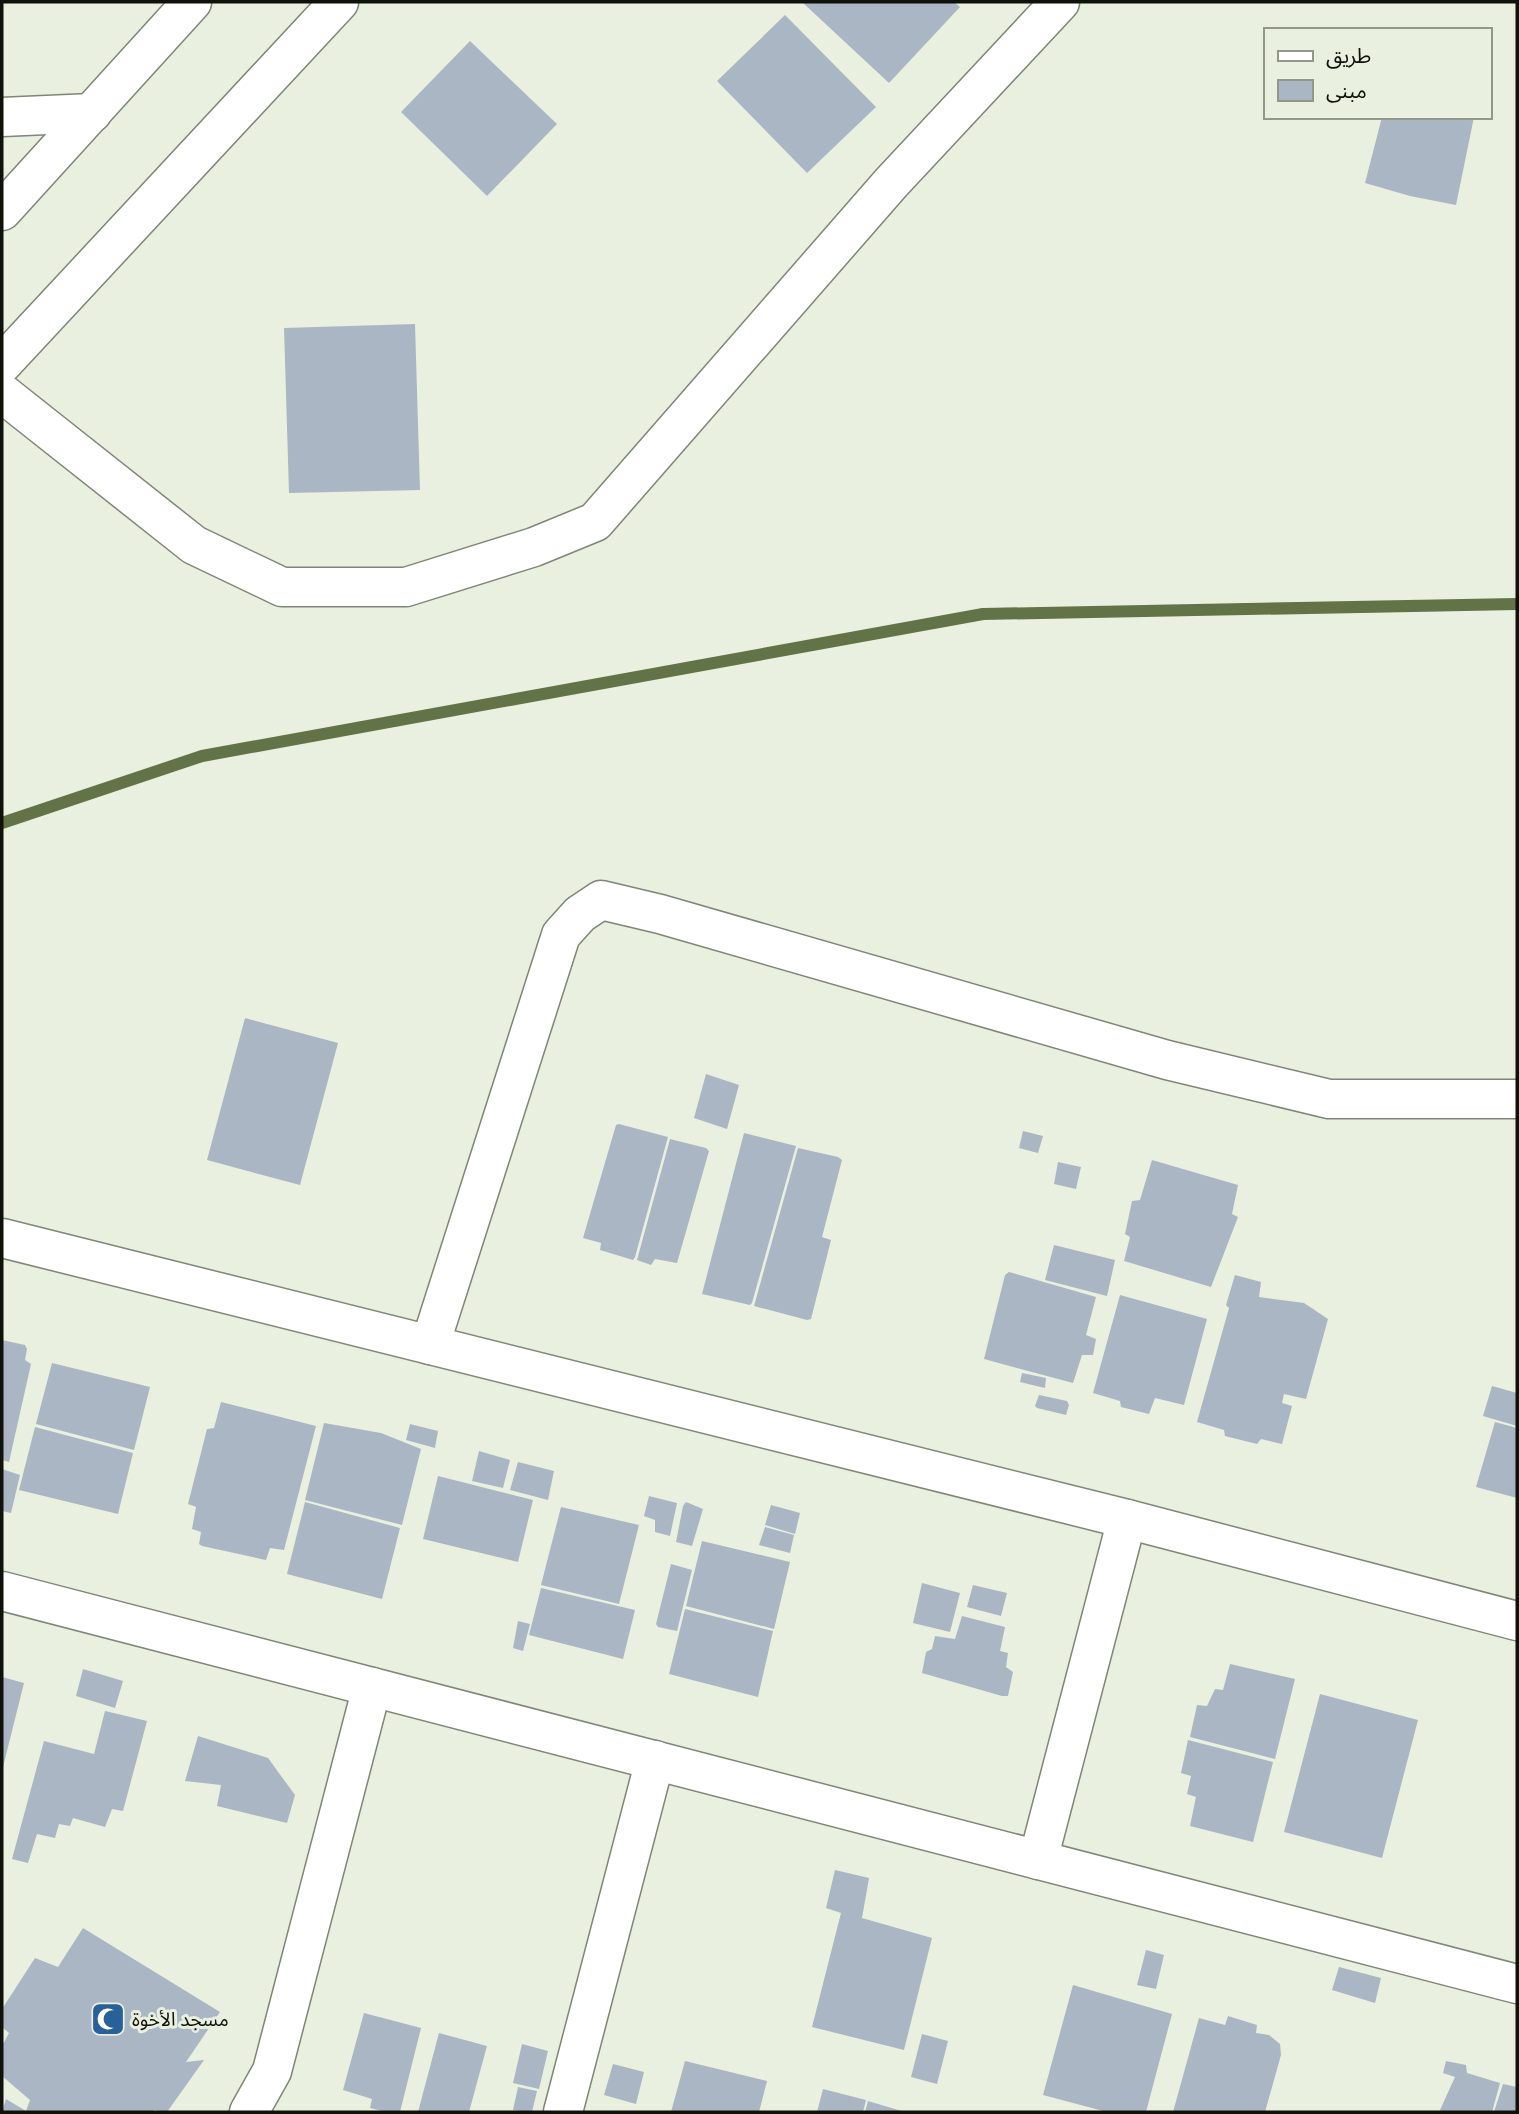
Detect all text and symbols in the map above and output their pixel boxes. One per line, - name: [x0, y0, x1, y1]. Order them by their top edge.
- legend: [1264, 28, 1491, 119]
- text: طريق: [1326, 41, 1371, 69]
- text: مبنى: [1326, 76, 1367, 104]
- mosque icon: مسجد الأخوة: [89, 2000, 127, 2038]
- place label: مسجد الأخوة: [132, 2006, 229, 2032]

